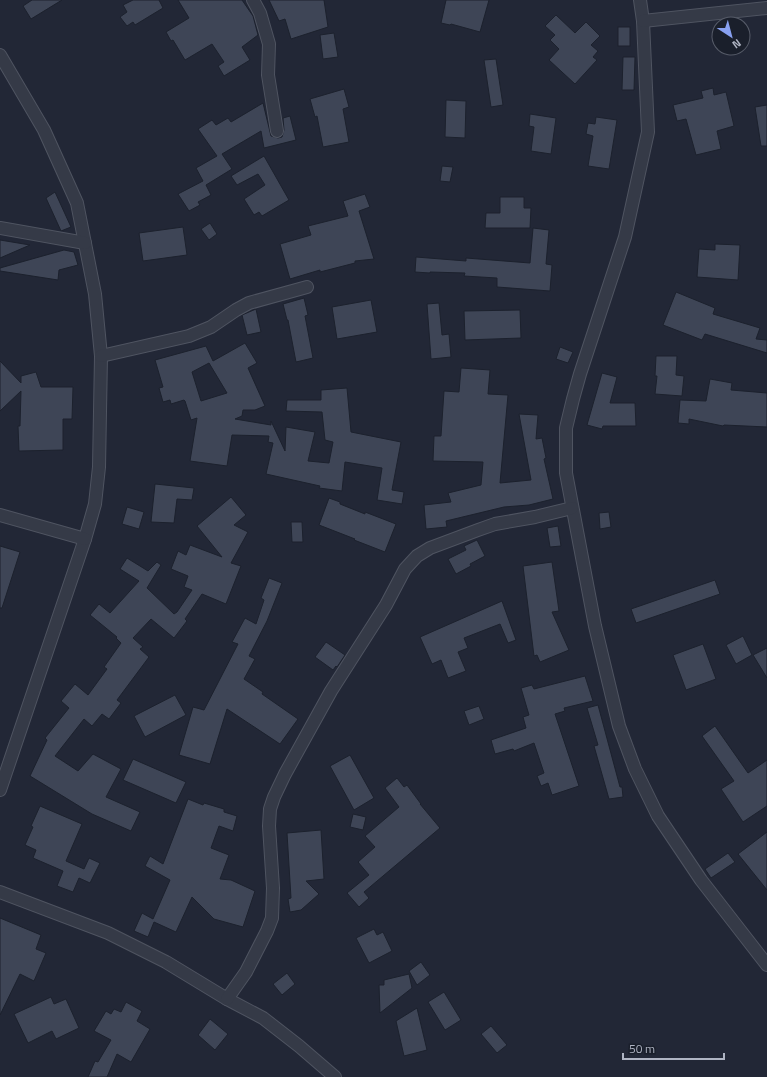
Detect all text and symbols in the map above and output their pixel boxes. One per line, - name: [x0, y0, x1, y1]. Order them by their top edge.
- north arrow: [711, 16, 751, 56]
- text: N: [729, 35, 745, 53]
- scale bar: [623, 1035, 724, 1061]
- text: 50 m: [629, 1039, 655, 1058]

